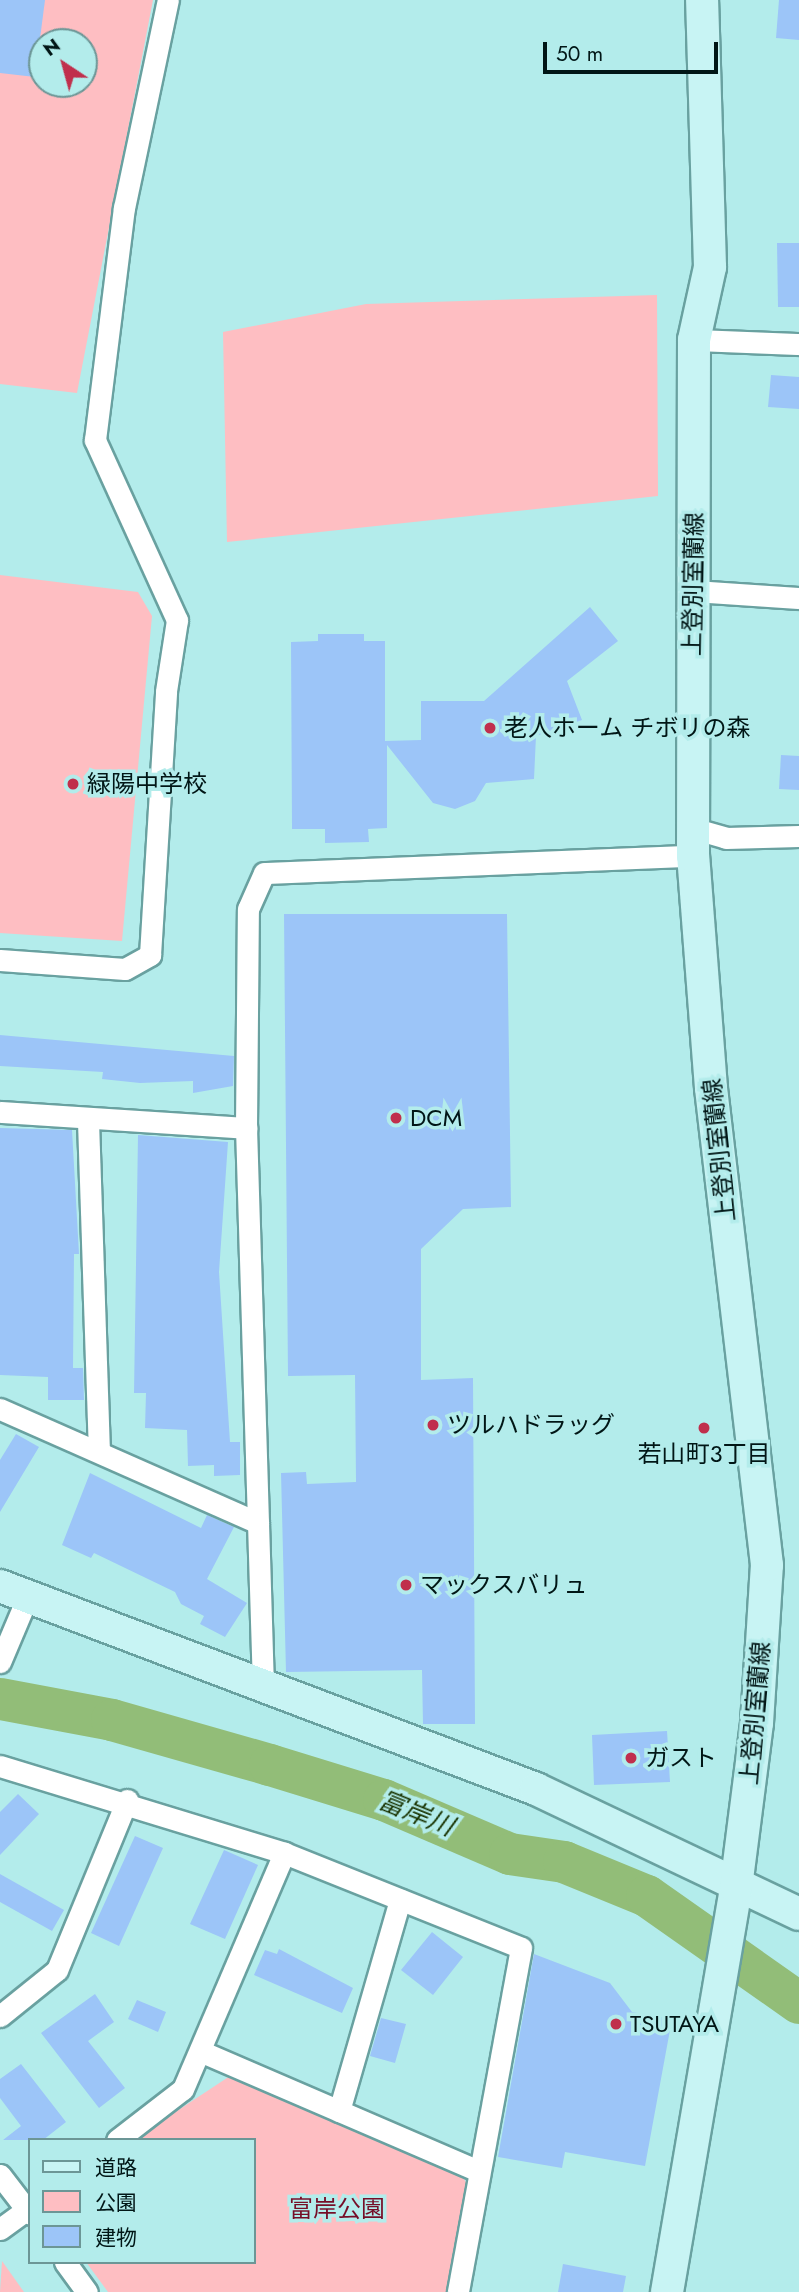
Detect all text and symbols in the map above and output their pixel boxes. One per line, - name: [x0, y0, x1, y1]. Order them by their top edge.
- north arrow: [28, 28, 98, 98]
- scale bar: [547, 28, 722, 72]
- text: N: [37, 32, 66, 63]
- text: 50 m: [556, 39, 603, 69]
- street label: 上登別室蘭線: [677, 512, 709, 656]
- place label: 老人ホーム チボリの森: [504, 714, 751, 742]
- marker: 老人ホーム チボリの森: [482, 720, 498, 736]
- place label: 緑陽中学校: [87, 770, 207, 798]
- marker: 緑陽中学校: [65, 776, 81, 792]
- street label: 上登別室蘭線: [697, 1077, 741, 1223]
- place label: DCM: [410, 1104, 462, 1132]
- marker: DCM: [388, 1110, 404, 1126]
- place label: ツルハドラッグ: [447, 1411, 615, 1439]
- marker: ツルハドラッグ: [425, 1417, 441, 1433]
- marker: 若山町3丁目: [696, 1420, 712, 1436]
- place label: 若山町3丁目: [637, 1440, 771, 1468]
- place label: マックスバリュ: [420, 1571, 588, 1599]
- marker: マックスバリュ: [398, 1577, 414, 1593]
- street label: 上登別室蘭線: [734, 1640, 776, 1786]
- place label: ガスト: [645, 1744, 717, 1772]
- marker: ガスト: [623, 1750, 639, 1766]
- water label: 富岸川: [374, 1785, 458, 1843]
- place label: TSUTAYA: [630, 2010, 719, 2038]
- marker: TSUTAYA: [608, 2016, 624, 2032]
- legend: [28, 2138, 256, 2264]
- text: 道路: [95, 2153, 137, 2183]
- text: 公園: [95, 2188, 137, 2218]
- park label: 富岸公園: [289, 2195, 385, 2223]
- text: 建物: [95, 2223, 137, 2253]

